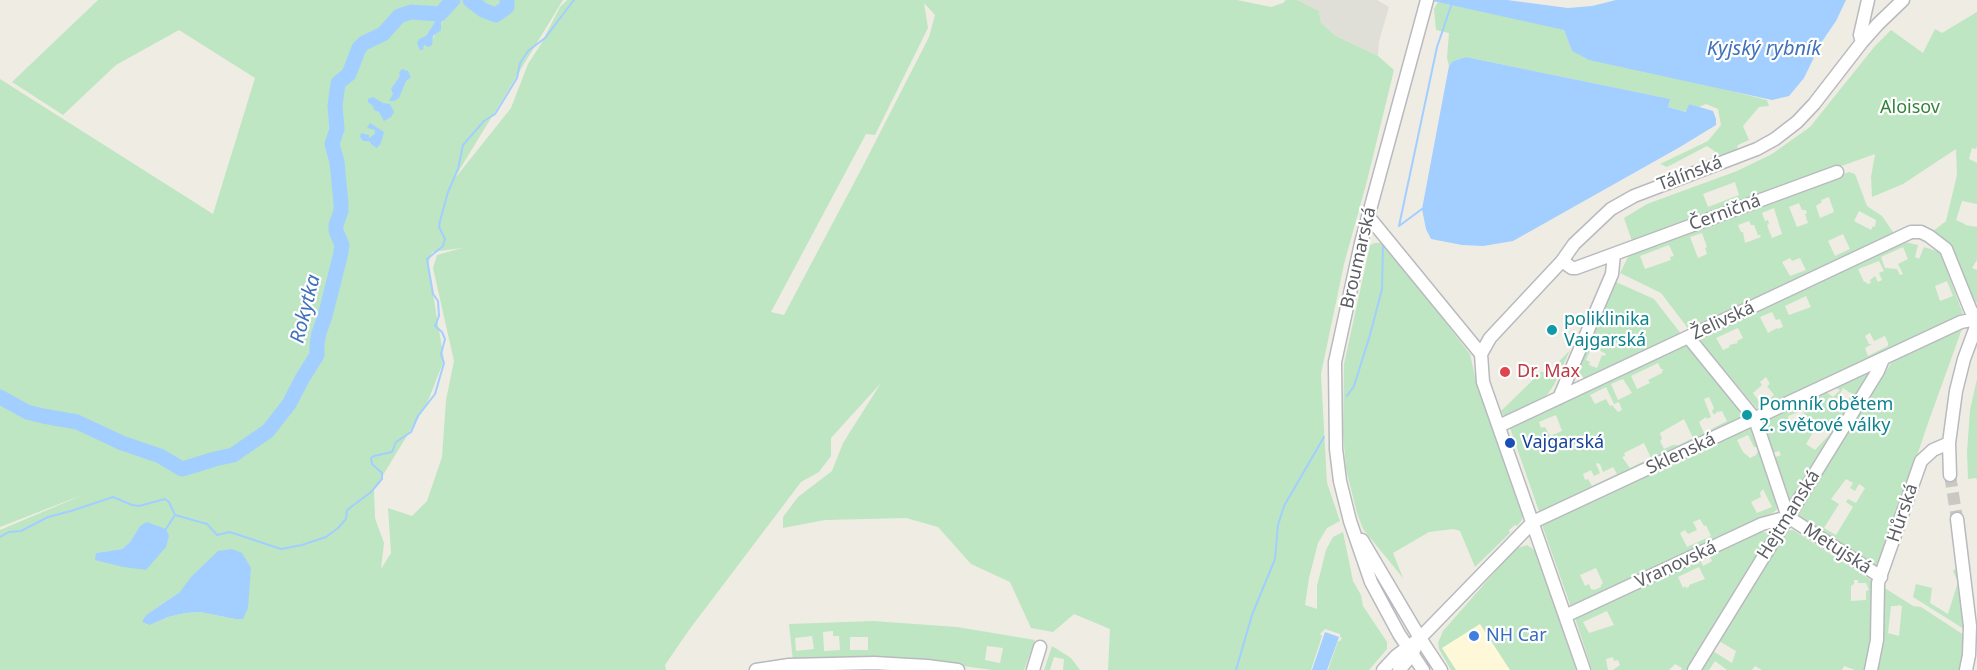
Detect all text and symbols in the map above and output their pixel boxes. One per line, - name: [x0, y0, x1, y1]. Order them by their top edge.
- water label: Kyjský rybník: [1707, 37, 1821, 61]
- park label: Aloisov: [1880, 97, 1940, 119]
- street label: Tálínská: [1655, 152, 1725, 196]
- street label: Černičná: [1686, 190, 1764, 236]
- street label: Broumarská: [1337, 205, 1381, 311]
- water label: Rokytka: [286, 272, 326, 346]
- street label: Želivská: [1688, 297, 1758, 345]
- place label: poliklinika Vajgarská: [1564, 309, 1650, 352]
- marker: poliklinika Vajgarská: [1545, 323, 1559, 337]
- place label: Dr. Max: [1517, 361, 1580, 383]
- marker: Dr. Max: [1498, 365, 1512, 379]
- place label: Pomník obětem 2. světové války: [1759, 394, 1893, 436]
- marker: Pomník obětem 2. světové války: [1740, 408, 1754, 422]
- street label: Sklenská: [1643, 429, 1719, 479]
- place label: Vajgarská: [1522, 432, 1604, 454]
- marker: Vajgarská: [1503, 436, 1517, 450]
- street label: Hejtmanská: [1753, 466, 1825, 564]
- street label: Hůrská: [1883, 481, 1923, 545]
- street label: Metujská: [1799, 519, 1875, 579]
- street label: Vranovská: [1632, 537, 1720, 593]
- place label: NH Car: [1486, 625, 1547, 647]
- marker: NH Car: [1467, 629, 1481, 643]

